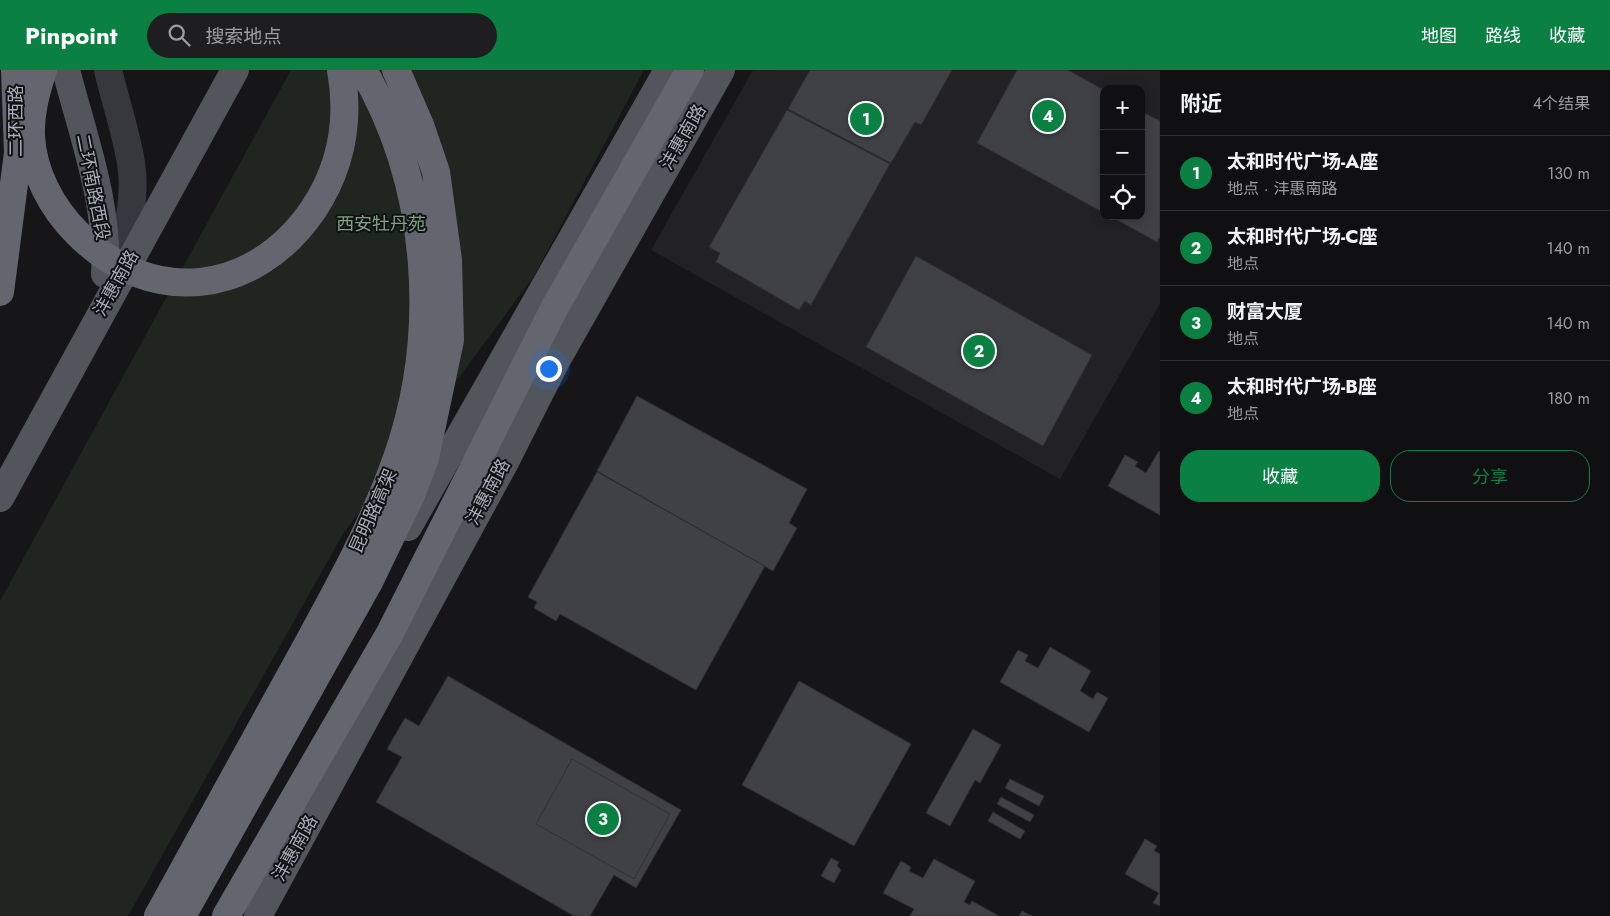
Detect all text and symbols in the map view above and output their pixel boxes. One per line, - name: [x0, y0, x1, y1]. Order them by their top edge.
- search box: [147, 13, 497, 58]
- text: Pinpoint: [25, 18, 117, 53]
- icon: search: [165, 21, 193, 49]
- text: 搜索地点: [205, 23, 281, 50]
- text: 地图: [1421, 23, 1457, 49]
- text: 路线: [1485, 23, 1521, 49]
- text: 收藏: [1549, 23, 1585, 49]
- street label: 二环西路: [3, 85, 29, 157]
- map controls: [1100, 85, 1145, 220]
- button: +: [1100, 85, 1145, 130]
- text: 附近: [1180, 89, 1222, 119]
- text: 4个结果: [1533, 92, 1590, 115]
- pin: 4: [1032, 97, 1064, 135]
- street label: 沣惠南路: [654, 99, 712, 175]
- pin: 1: [850, 100, 882, 138]
- button: −: [1100, 130, 1145, 175]
- street label: 二环南路西段: [70, 132, 116, 242]
- text: 太和时代广场-A座: [1227, 148, 1378, 175]
- text: 1: [1192, 162, 1200, 185]
- text: 130 m: [1547, 162, 1590, 185]
- button: locate: [1100, 175, 1145, 220]
- text: 地点 · 沣惠南路: [1227, 177, 1337, 200]
- park label: 西安牡丹苑: [336, 211, 426, 237]
- text: 太和时代广场-C座: [1227, 223, 1378, 250]
- text: 2: [1191, 237, 1201, 260]
- text: 140 m: [1547, 237, 1590, 260]
- street label: 沣惠南路: [87, 245, 145, 321]
- text: 地点: [1227, 252, 1259, 275]
- text: 财富大厦: [1227, 298, 1303, 325]
- text: 3: [1191, 312, 1201, 335]
- text: 140 m: [1547, 312, 1590, 335]
- text: 地点: [1227, 327, 1259, 350]
- pin: 2: [963, 332, 995, 370]
- your location: [536, 356, 562, 382]
- text: 太和时代广场-B座: [1227, 373, 1377, 400]
- text: 4: [1190, 387, 1202, 410]
- text: 180 m: [1547, 387, 1590, 410]
- text: 地点: [1227, 402, 1259, 425]
- button: 收藏: [1180, 450, 1380, 502]
- button: 分享: [1390, 450, 1590, 502]
- street label: 沣惠南路: [460, 454, 516, 530]
- street label: 昆明路高架: [343, 465, 403, 557]
- pin: 3: [587, 800, 619, 838]
- street label: 沣惠南路: [266, 810, 324, 886]

